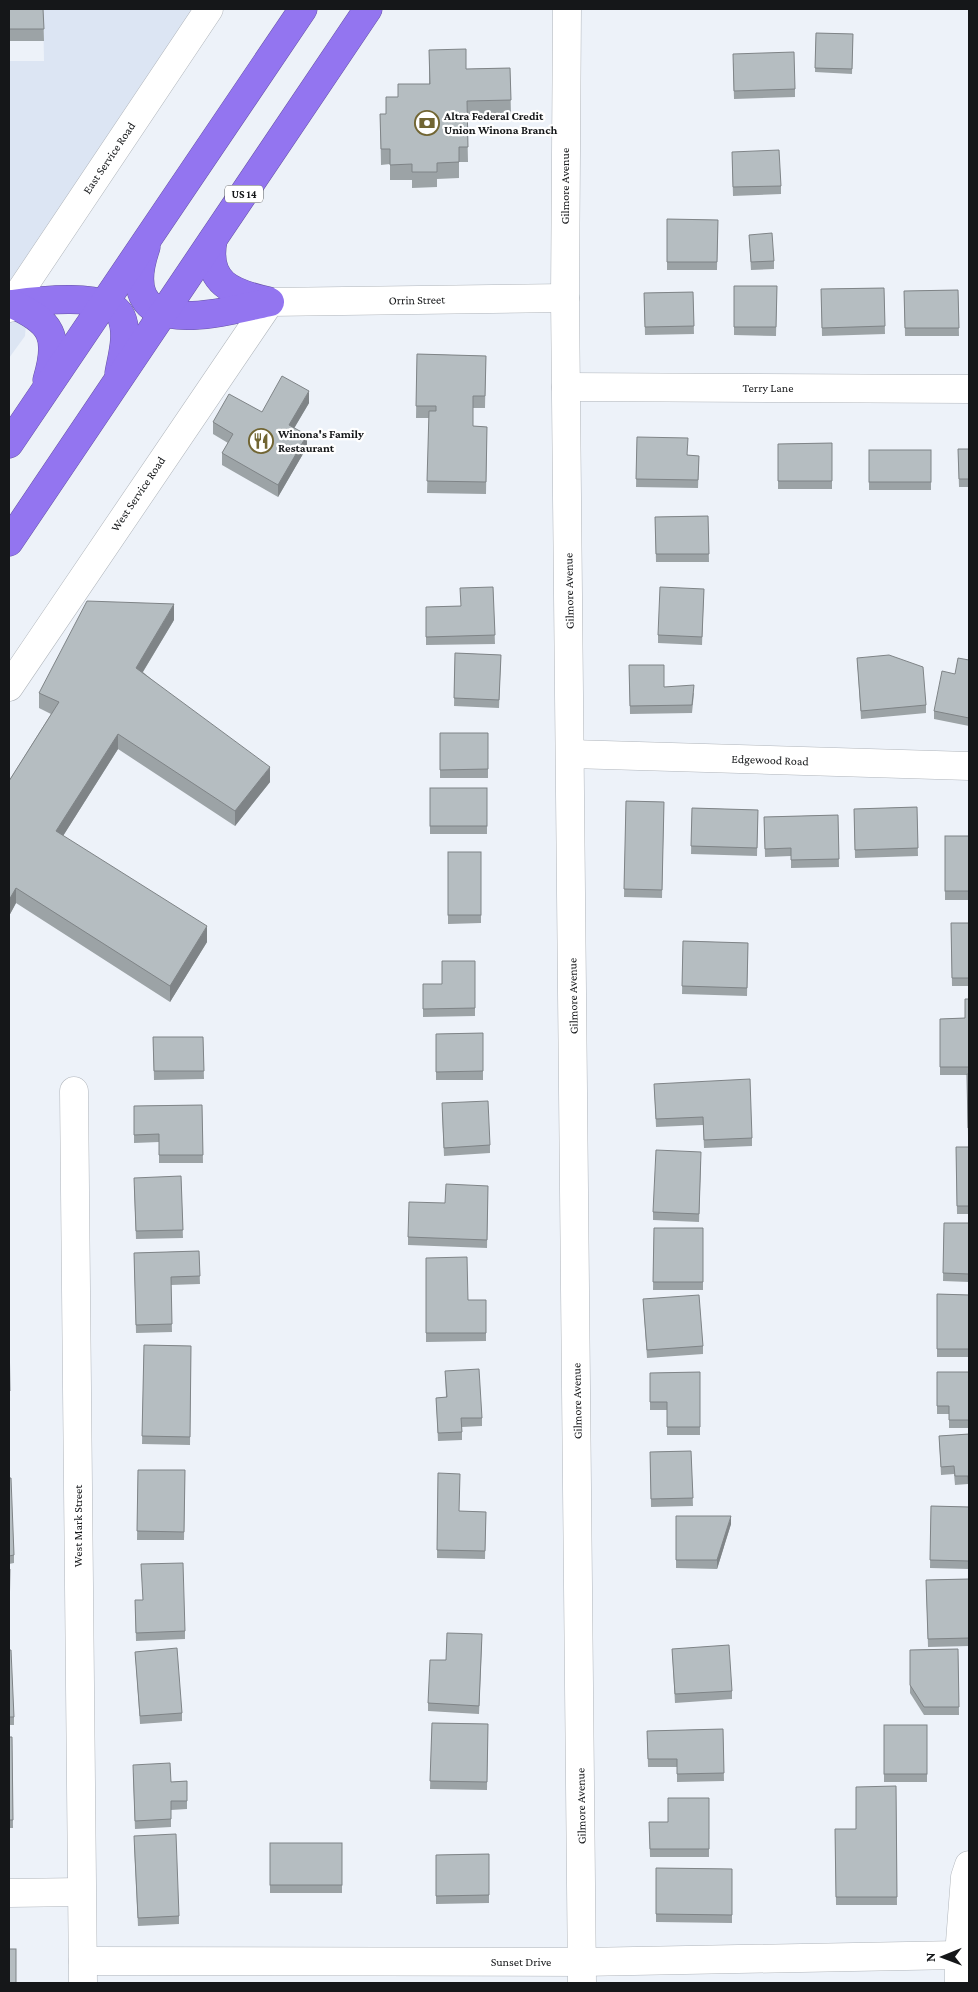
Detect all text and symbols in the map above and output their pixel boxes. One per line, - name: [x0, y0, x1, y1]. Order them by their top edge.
- place label: Altra Federal Credit Union Winona Branch: [443, 109, 558, 137]
- bank icon: Altra Federal Credit Union Winona Branch: [414, 110, 440, 136]
- street label: East Service Road: [80, 119, 139, 197]
- street label: Gilmore Avenue: [558, 148, 572, 224]
- road number: US 14: [225, 185, 263, 202]
- street label: Orrin Street: [389, 292, 446, 307]
- street label: Terry Lane: [743, 381, 793, 395]
- place label: Winona's Family Restaurant: [277, 427, 364, 455]
- restaurant icon: Winona's Family Restaurant: [248, 428, 274, 454]
- street label: West Service Road: [108, 453, 169, 534]
- street label: Gilmore Avenue: [561, 553, 577, 629]
- street label: Edgewood Road: [731, 752, 810, 768]
- street label: Gilmore Avenue: [565, 958, 581, 1034]
- street label: Gilmore Avenue: [569, 1363, 585, 1439]
- street label: West Mark Street: [71, 1484, 85, 1567]
- street label: Gilmore Avenue: [573, 1768, 589, 1844]
- north arrow: [918, 1932, 968, 1982]
- text: N: [922, 1952, 938, 1962]
- street label: Sunset Drive: [491, 1955, 551, 1969]

